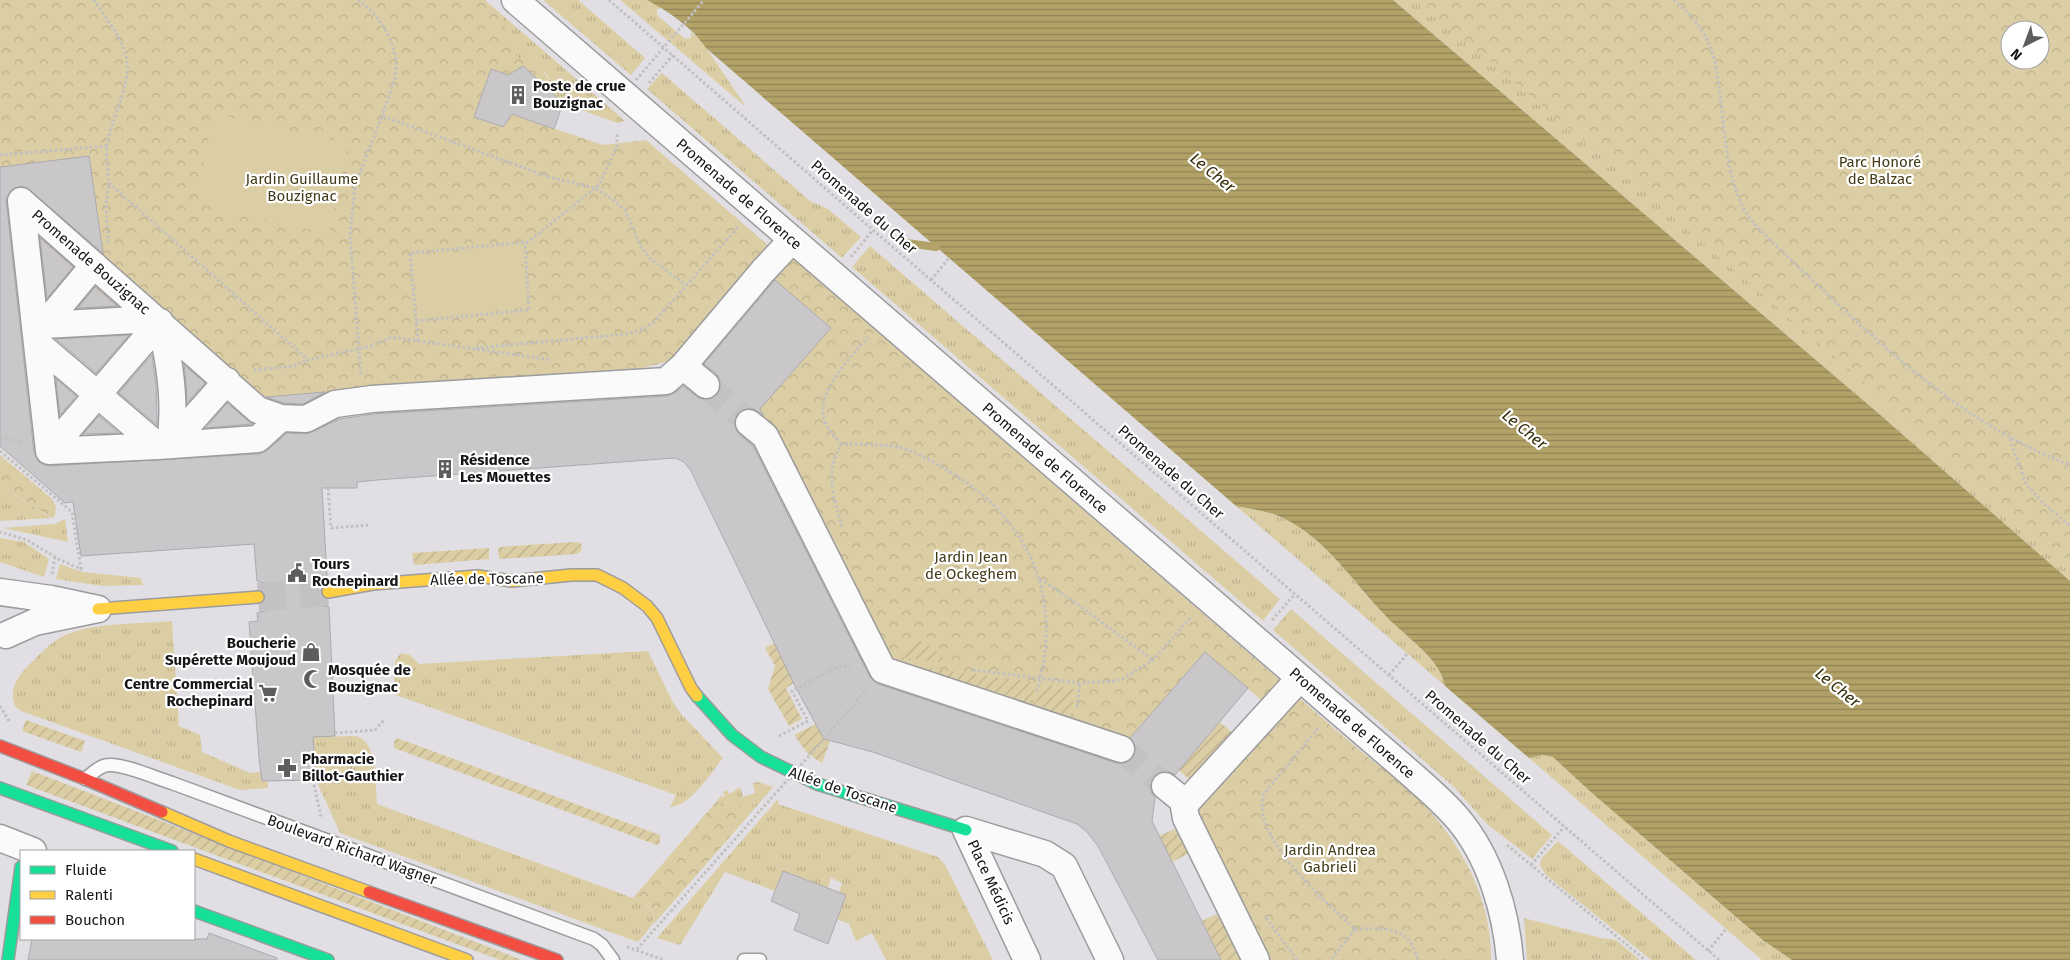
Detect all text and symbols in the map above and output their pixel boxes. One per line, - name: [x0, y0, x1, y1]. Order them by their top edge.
- north arrow: [2000, 20, 2050, 70]
- text: N: [2007, 45, 2026, 64]
- place label: Poste de crue Bouzignac: [533, 77, 626, 112]
- building icon: Poste de crue Bouzignac: [507, 84, 529, 106]
- street label: Promenade de Florence: [673, 135, 805, 253]
- water label: Le Cher: [1186, 149, 1240, 197]
- park label: Parc Honoré de Balzac: [1839, 153, 1921, 188]
- street label: Promenade du Cher: [807, 156, 921, 258]
- park label: Jardin Guillaume Bouzignac: [245, 170, 359, 205]
- street label: Promenade Bouzignac: [28, 206, 154, 318]
- street label: Promenade de Florence: [979, 399, 1111, 517]
- water label: Le Cher: [1498, 406, 1552, 454]
- street label: Promenade du Cher: [1114, 421, 1228, 523]
- place label: Résidence Les Mouettes: [460, 451, 551, 486]
- building icon: Résidence Les Mouettes: [434, 458, 456, 480]
- park label: Jardin Jean de Ockeghem: [925, 548, 1017, 583]
- place label: Tours Rochepinard: [312, 555, 399, 590]
- public building icon: Tours Rochepinard: [286, 562, 308, 584]
- street label: Allée de Toscane: [430, 569, 544, 589]
- place label: Boucherie Supérette Moujoud: [165, 634, 296, 669]
- shop icon: Boucherie Supérette Moujoud: [300, 641, 322, 663]
- place label: Mosquée de Bouzignac: [328, 661, 411, 696]
- street label: Promenade de Florence: [1286, 664, 1418, 782]
- water label: Le Cher: [1811, 664, 1865, 712]
- mosque icon: Mosquée de Bouzignac: [302, 668, 324, 690]
- place label: Centre Commercial Rochepinard: [124, 675, 254, 710]
- supermarket icon: Centre Commercial Rochepinard: [257, 682, 279, 704]
- street label: Promenade du Cher: [1421, 686, 1535, 788]
- place label: Pharmacie Billot-Gauthier: [302, 750, 405, 785]
- pharmacy icon: Pharmacie Billot-Gauthier: [276, 757, 298, 779]
- street label: Allée de Toscane: [786, 763, 900, 817]
- street label: Boulevard Richard Wagner: [265, 811, 439, 889]
- street label: Place Médicis: [964, 837, 1018, 927]
- park label: Jardin Andrea Gabrieli: [1284, 841, 1376, 876]
- legend: [20, 850, 195, 940]
- text: Fluide: [65, 861, 107, 879]
- text: Ralenti: [65, 886, 113, 904]
- text: Bouchon: [65, 911, 125, 929]

